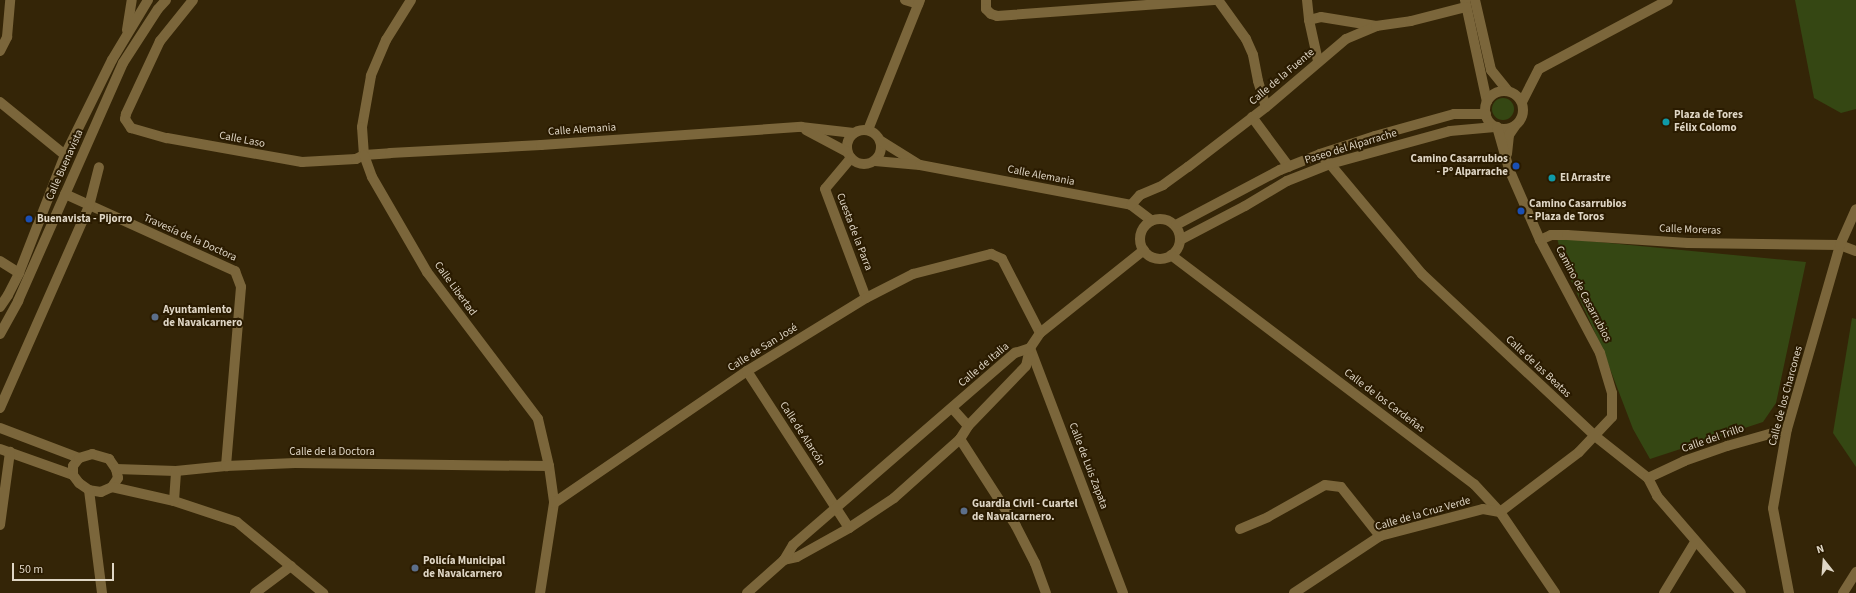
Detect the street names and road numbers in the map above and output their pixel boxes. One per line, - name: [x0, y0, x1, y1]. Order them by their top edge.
- street label: Calle de la Fuente: [1247, 46, 1317, 108]
- street label: Calle Alemania: [547, 121, 617, 139]
- street label: Paseo del Alparrache: [1303, 127, 1399, 167]
- street label: Calle Buenavista: [44, 128, 86, 202]
- street label: Calle Laso: [218, 129, 266, 151]
- street label: Calle Alemania: [1006, 163, 1076, 189]
- street label: Cuesta de la Parra: [833, 191, 875, 273]
- street label: Travesía de la Doctora: [141, 211, 239, 265]
- street label: Calle Moreras: [1659, 222, 1721, 238]
- street label: Camino de Casarrubios: [1552, 244, 1614, 344]
- street label: Calle Libertad: [431, 259, 479, 319]
- street label: Calle de San José: [726, 321, 800, 375]
- street label: Calle de las Beatas: [1502, 333, 1574, 401]
- street label: Calle de Italia: [956, 340, 1012, 390]
- street label: Calle de los Charcones: [1766, 345, 1806, 447]
- street label: Calle de los Cardeñas: [1341, 366, 1427, 436]
- street label: Calle de Alarcón: [776, 400, 828, 468]
- street label: Calle de Luis Zapata: [1065, 421, 1111, 511]
- street label: Calle del Trillo: [1680, 422, 1746, 456]
- street label: Calle de la Doctora: [289, 445, 375, 459]
- street label: Calle de la Cruz Verde: [1374, 494, 1472, 534]

